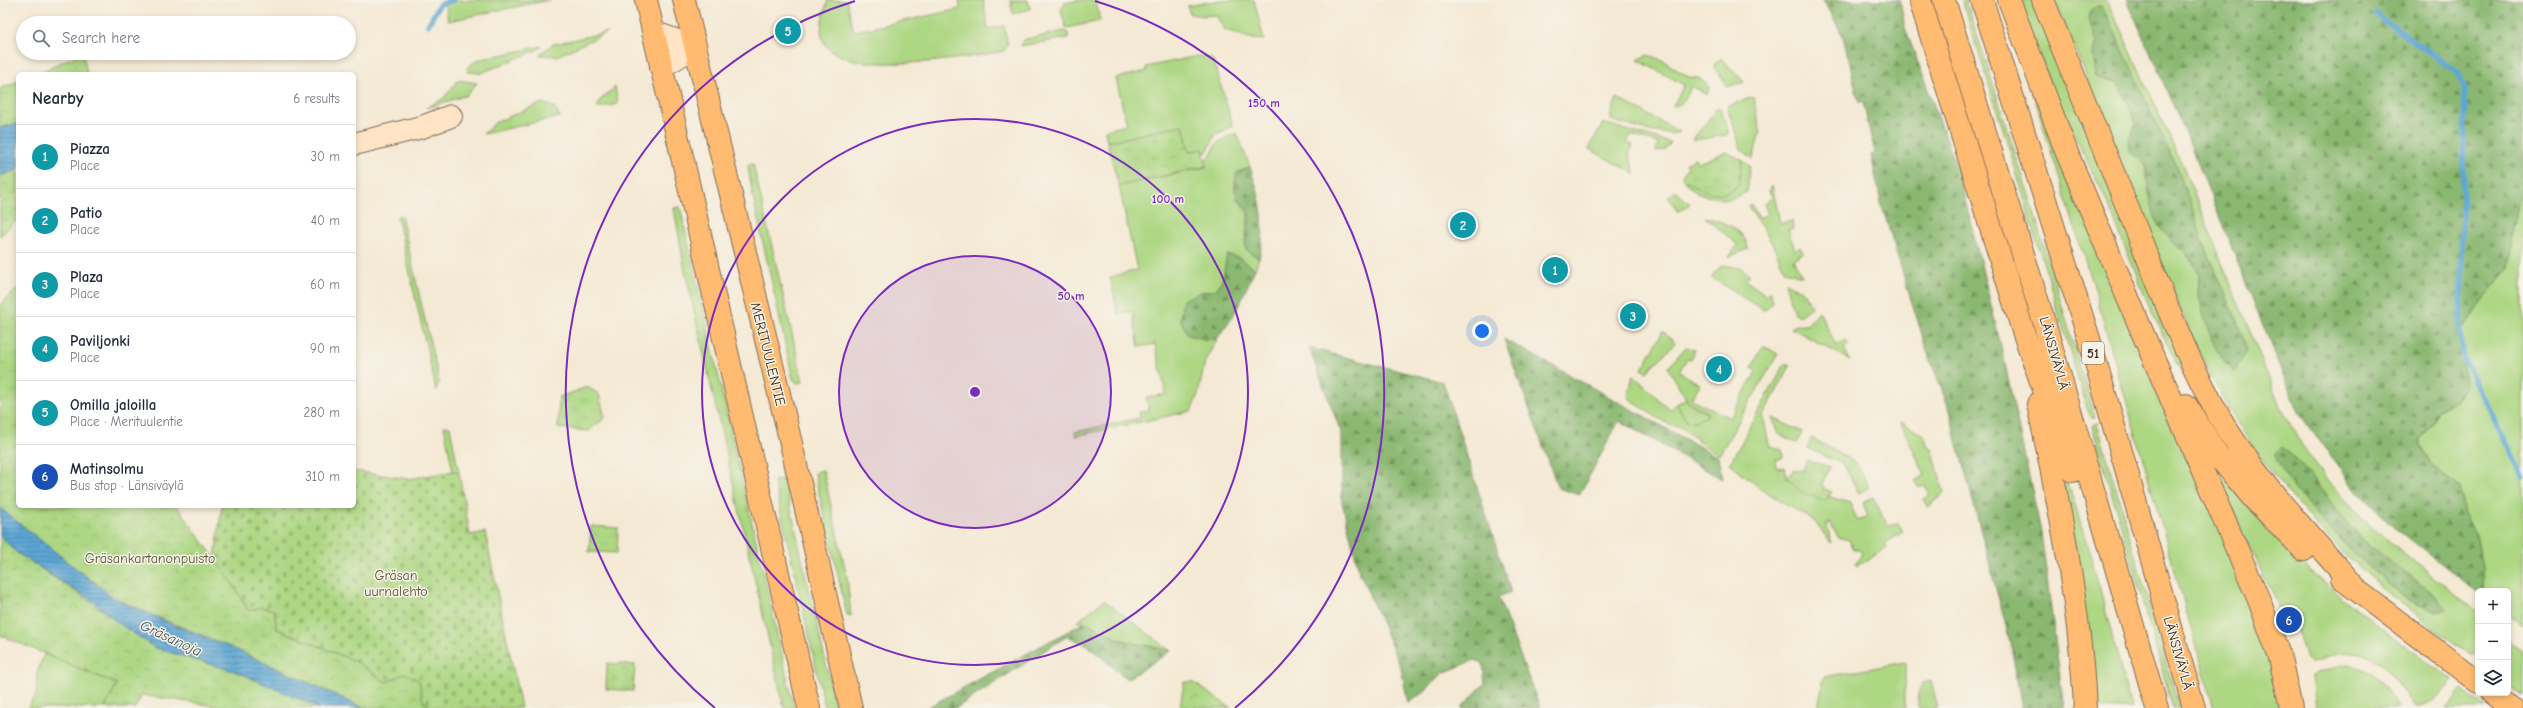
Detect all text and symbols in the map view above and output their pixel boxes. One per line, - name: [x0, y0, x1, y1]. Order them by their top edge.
- search box: [16, 16, 356, 60]
- pin: 5: [775, 16, 801, 46]
- icon: search: [30, 27, 52, 49]
- text: Search here: [62, 29, 140, 47]
- text: Nearby: [32, 89, 83, 108]
- text: 6 results: [293, 91, 340, 106]
- text: 150 m: [1248, 96, 1280, 110]
- text: Piazza: [70, 140, 110, 158]
- text: 1: [42, 149, 48, 164]
- text: 30 m: [310, 149, 340, 164]
- text: Place: [70, 158, 100, 173]
- text: 100 m: [1152, 192, 1184, 206]
- text: Patio: [70, 204, 102, 222]
- pin: 2: [1450, 210, 1476, 240]
- text: 2: [42, 213, 48, 228]
- text: 40 m: [311, 213, 340, 228]
- text: Place: [70, 222, 100, 237]
- pin: 1: [1542, 255, 1568, 285]
- text: Plaza: [70, 268, 103, 286]
- text: 3: [42, 277, 48, 292]
- text: 60 m: [310, 277, 340, 292]
- text: Place: [70, 286, 100, 301]
- text: 50 m: [1057, 289, 1085, 303]
- street label: MERITUULENTIE: [747, 300, 789, 408]
- pin: 3: [1620, 301, 1646, 331]
- street label: LÄNSIVÄYLÄ: [2035, 314, 2073, 392]
- your location: [1472, 321, 1492, 341]
- text: Paviljonki: [70, 332, 130, 350]
- text: 4: [42, 341, 48, 356]
- text: 90 m: [310, 341, 340, 356]
- road number: 51: [2082, 342, 2104, 364]
- text: Place: [70, 350, 100, 365]
- pin: 4: [1706, 354, 1732, 384]
- centre of rings: [968, 385, 982, 399]
- text: Omilla jaloilla: [70, 396, 156, 414]
- text: 5: [42, 405, 48, 420]
- text: 280 m: [303, 405, 340, 420]
- text: Place · Merituulentie: [70, 414, 183, 429]
- text: Matinsolmu: [70, 460, 144, 478]
- text: 6: [42, 469, 48, 484]
- text: 310 m: [305, 469, 340, 484]
- text: Bus stop · Länsiväylä: [70, 478, 184, 493]
- park label: Gräsankartanonpuisto: [85, 550, 215, 567]
- park label: Gräsan uurnalehto: [364, 567, 428, 600]
- map controls: [2475, 588, 2511, 696]
- button: +: [2475, 588, 2511, 624]
- pin: 6: [2276, 605, 2302, 635]
- street label: LÄNSIVÄYLÄ: [2159, 614, 2197, 692]
- water label: Gräsanoja: [137, 616, 205, 660]
- button: −: [2475, 624, 2511, 660]
- button: layers: [2475, 660, 2511, 696]

